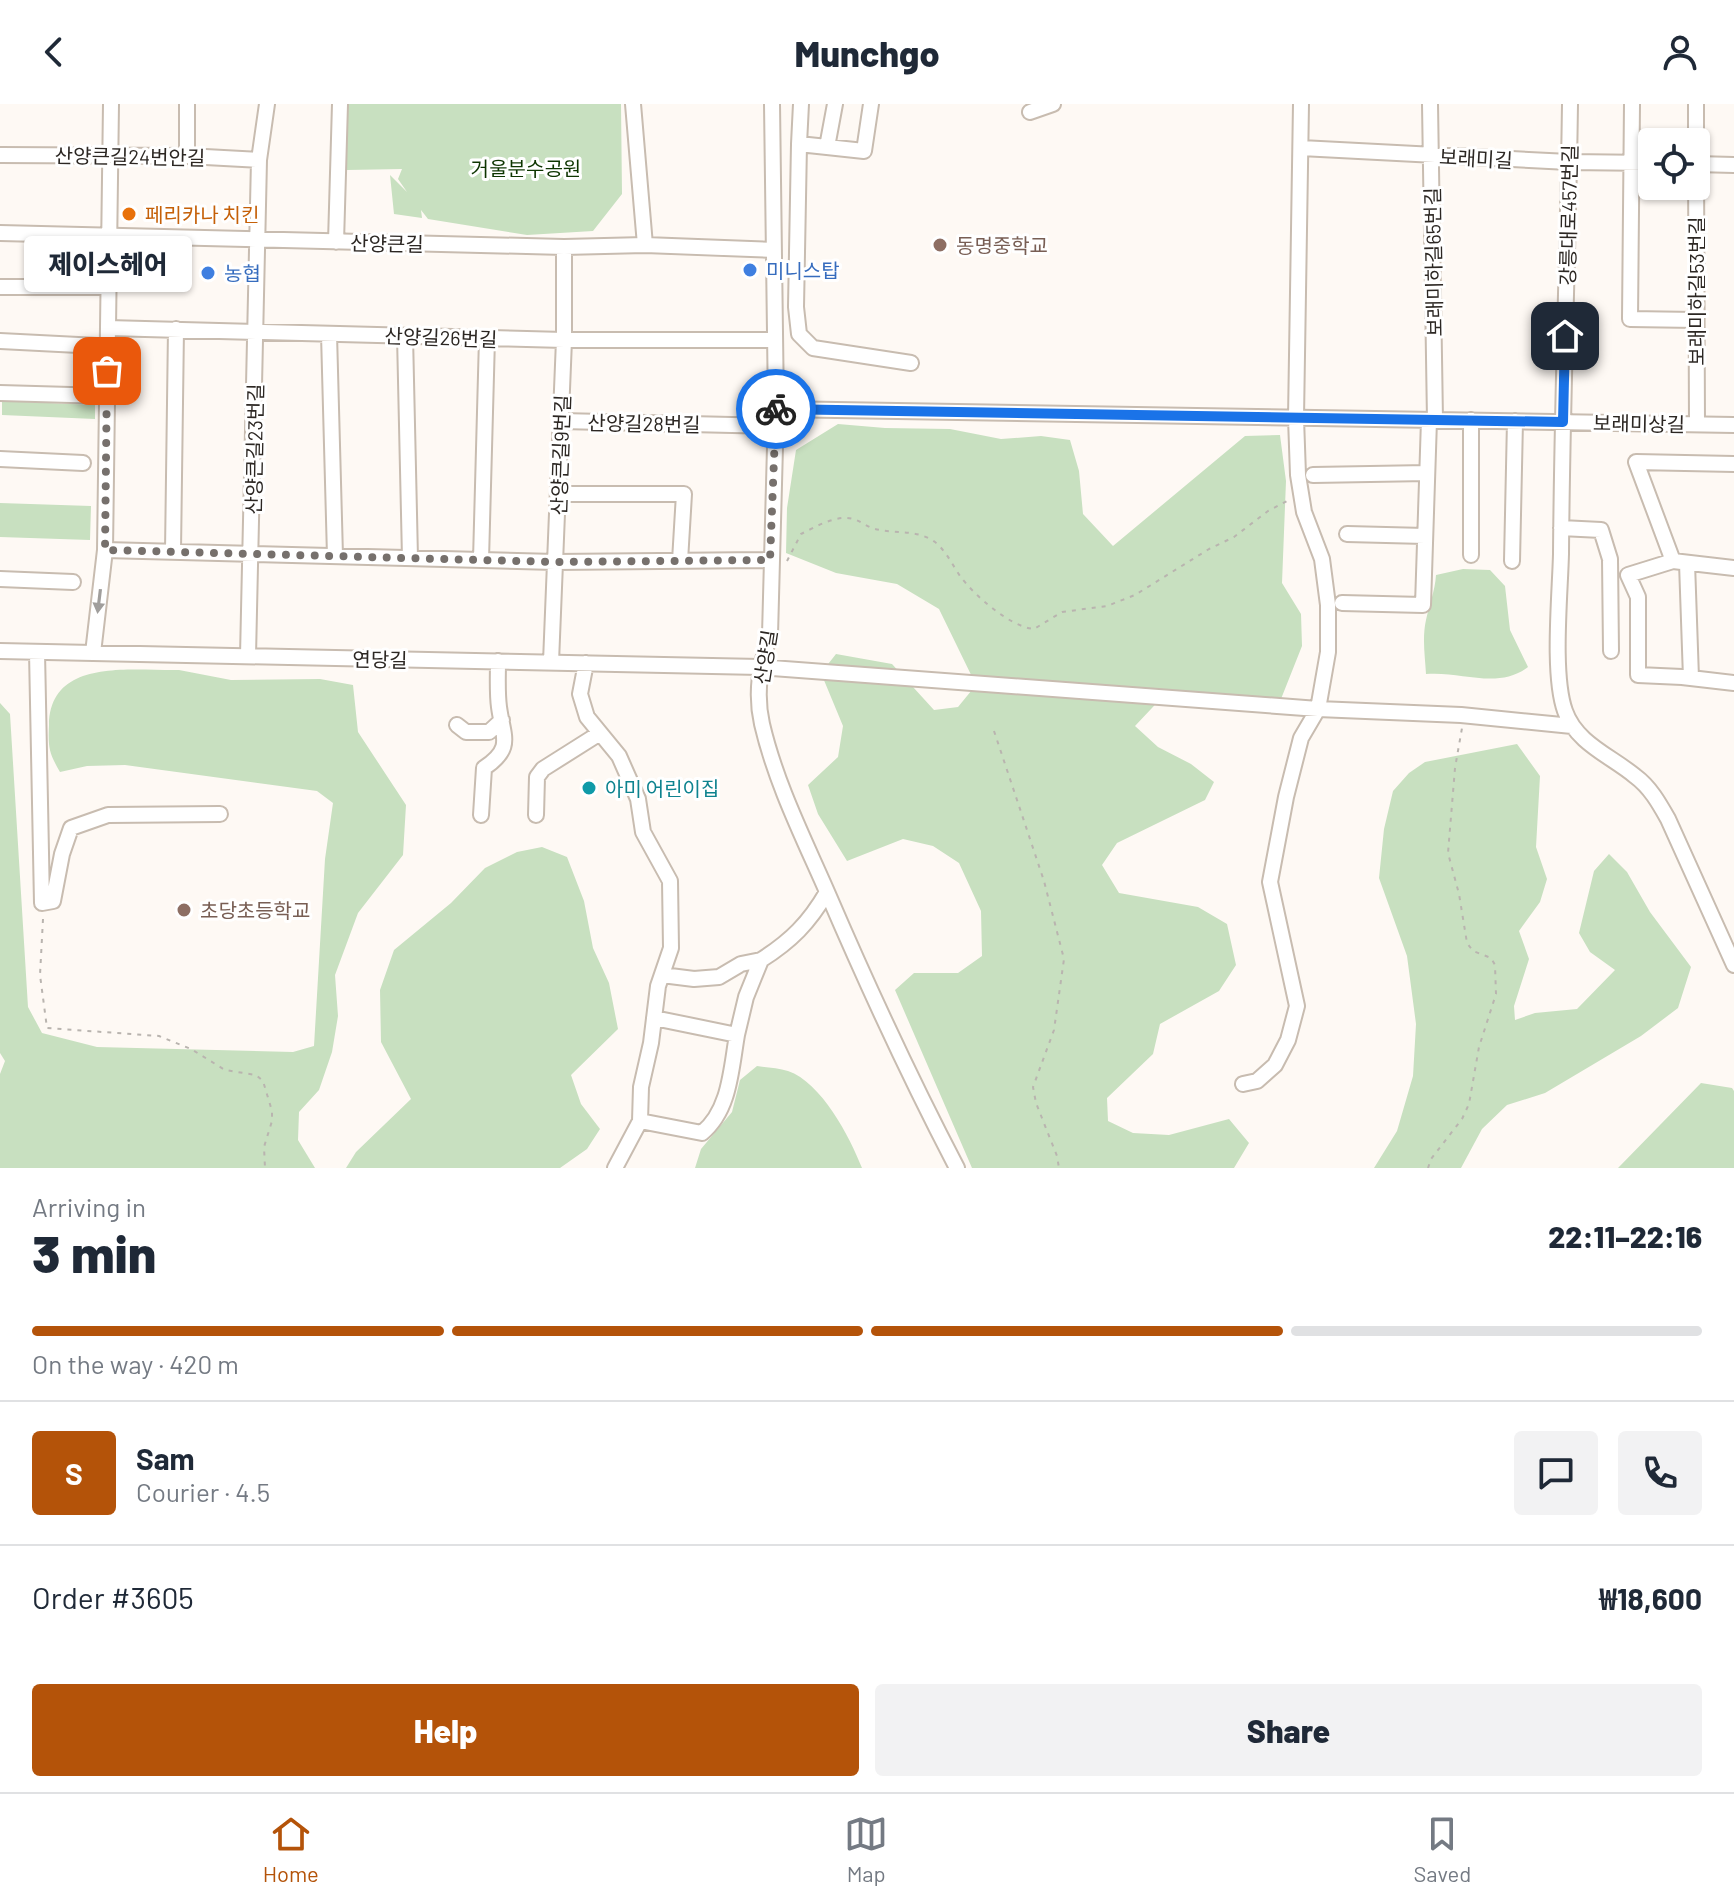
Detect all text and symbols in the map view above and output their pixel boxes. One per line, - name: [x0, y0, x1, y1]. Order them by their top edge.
- icon: back: [32, 30, 76, 74]
- icon: person: [1658, 30, 1702, 74]
- text: Munchgo: [795, 31, 939, 74]
- map controls: [1638, 128, 1710, 200]
- button: locate: [1638, 128, 1710, 200]
- street label: 산양큰길24번안길: [55, 143, 205, 169]
- street label: 보래미길: [1439, 144, 1513, 172]
- street label: 강릉대로457번길: [1555, 144, 1581, 286]
- park label: 거울분수공원: [471, 156, 581, 180]
- street label: 보래미하길65번길: [1420, 187, 1446, 337]
- place label: 페리카나 치킨: [145, 202, 259, 226]
- marker: 페리카나 치킨: [120, 205, 138, 223]
- street label: 보래미하길53번길: [1684, 216, 1708, 366]
- street label: 산양큰길: [350, 230, 424, 256]
- place label: 동명중학교: [956, 233, 1048, 257]
- callout: 제이스헤어: [23, 235, 191, 291]
- marker: 동명중학교: [931, 236, 949, 254]
- text: 제이스헤어: [48, 248, 168, 279]
- place label: 미니스탑: [766, 258, 840, 282]
- place label: 농협: [224, 261, 261, 285]
- marker: 미니스탑: [741, 261, 759, 279]
- marker: 농협: [199, 264, 217, 282]
- pin: [1531, 302, 1599, 370]
- icon: home: [1543, 314, 1587, 358]
- street label: 산양길26번길: [384, 323, 498, 351]
- pin: [73, 337, 141, 405]
- icon: bag: [85, 349, 129, 393]
- courier: [736, 369, 816, 449]
- street label: 산양큰길23번길: [241, 383, 267, 515]
- icon: bike: [754, 387, 798, 431]
- street label: 산양큰길9번길: [546, 394, 574, 516]
- street label: 산양길28번길: [587, 410, 701, 436]
- street label: 보래미상길: [1593, 410, 1685, 436]
- one-way arrow: [92, 589, 105, 614]
- street label: 산양길: [749, 628, 781, 686]
- street label: 연당길: [352, 647, 408, 671]
- place label: 아미 어린이집: [605, 776, 719, 800]
- marker: 아미 어린이집: [580, 779, 598, 797]
- place label: 초당초등학교: [200, 898, 310, 922]
- marker: 초당초등학교: [175, 901, 193, 919]
- text: Arriving in: [32, 1191, 146, 1222]
- text: 22:11–22:16: [1548, 1218, 1702, 1254]
- text: 3 min: [32, 1221, 156, 1283]
- text: On the way · 420 m: [32, 1348, 239, 1379]
- button: chat: [1514, 1431, 1598, 1515]
- button: phone: [1618, 1431, 1702, 1515]
- text: Sam: [136, 1440, 195, 1476]
- text: S: [65, 1455, 83, 1491]
- text: Courier · 4.5: [136, 1476, 270, 1507]
- text: Order #3605: [32, 1579, 194, 1615]
- text: ₩18,600: [1599, 1580, 1702, 1616]
- button: Help: [32, 1684, 859, 1776]
- button: Share: [875, 1684, 1702, 1776]
- tab: Home: [263, 1812, 319, 1886]
- tab: Map: [844, 1812, 888, 1886]
- tab: Saved: [1414, 1812, 1471, 1886]

